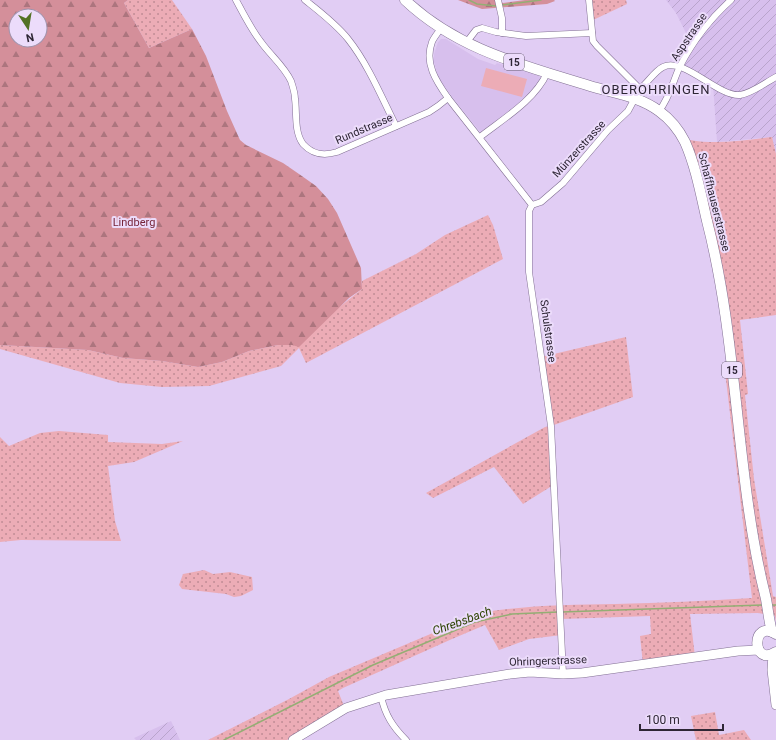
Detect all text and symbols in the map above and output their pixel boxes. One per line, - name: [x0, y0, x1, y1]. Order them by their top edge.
- north arrow: [8, 8, 48, 48]
- street label: Aspstrasse: [668, 10, 710, 63]
- text: N: [25, 30, 35, 45]
- road number: 15: [504, 54, 524, 70]
- district label: OBEROHRINGEN: [602, 82, 711, 97]
- street label: Rundstrasse: [333, 111, 395, 147]
- street label: Münzerstrasse: [550, 118, 608, 180]
- street label: Schaffhauserstrasse: [695, 151, 733, 253]
- park label: Lindberg: [113, 216, 155, 229]
- street label: Schulstrasse: [537, 299, 559, 363]
- road number: 15: [722, 362, 742, 378]
- water label: Chrebsbach: [431, 604, 493, 638]
- street label: Ohringerstrasse: [509, 653, 587, 669]
- scale bar: [640, 706, 723, 732]
- text: 100 m: [646, 713, 680, 727]

